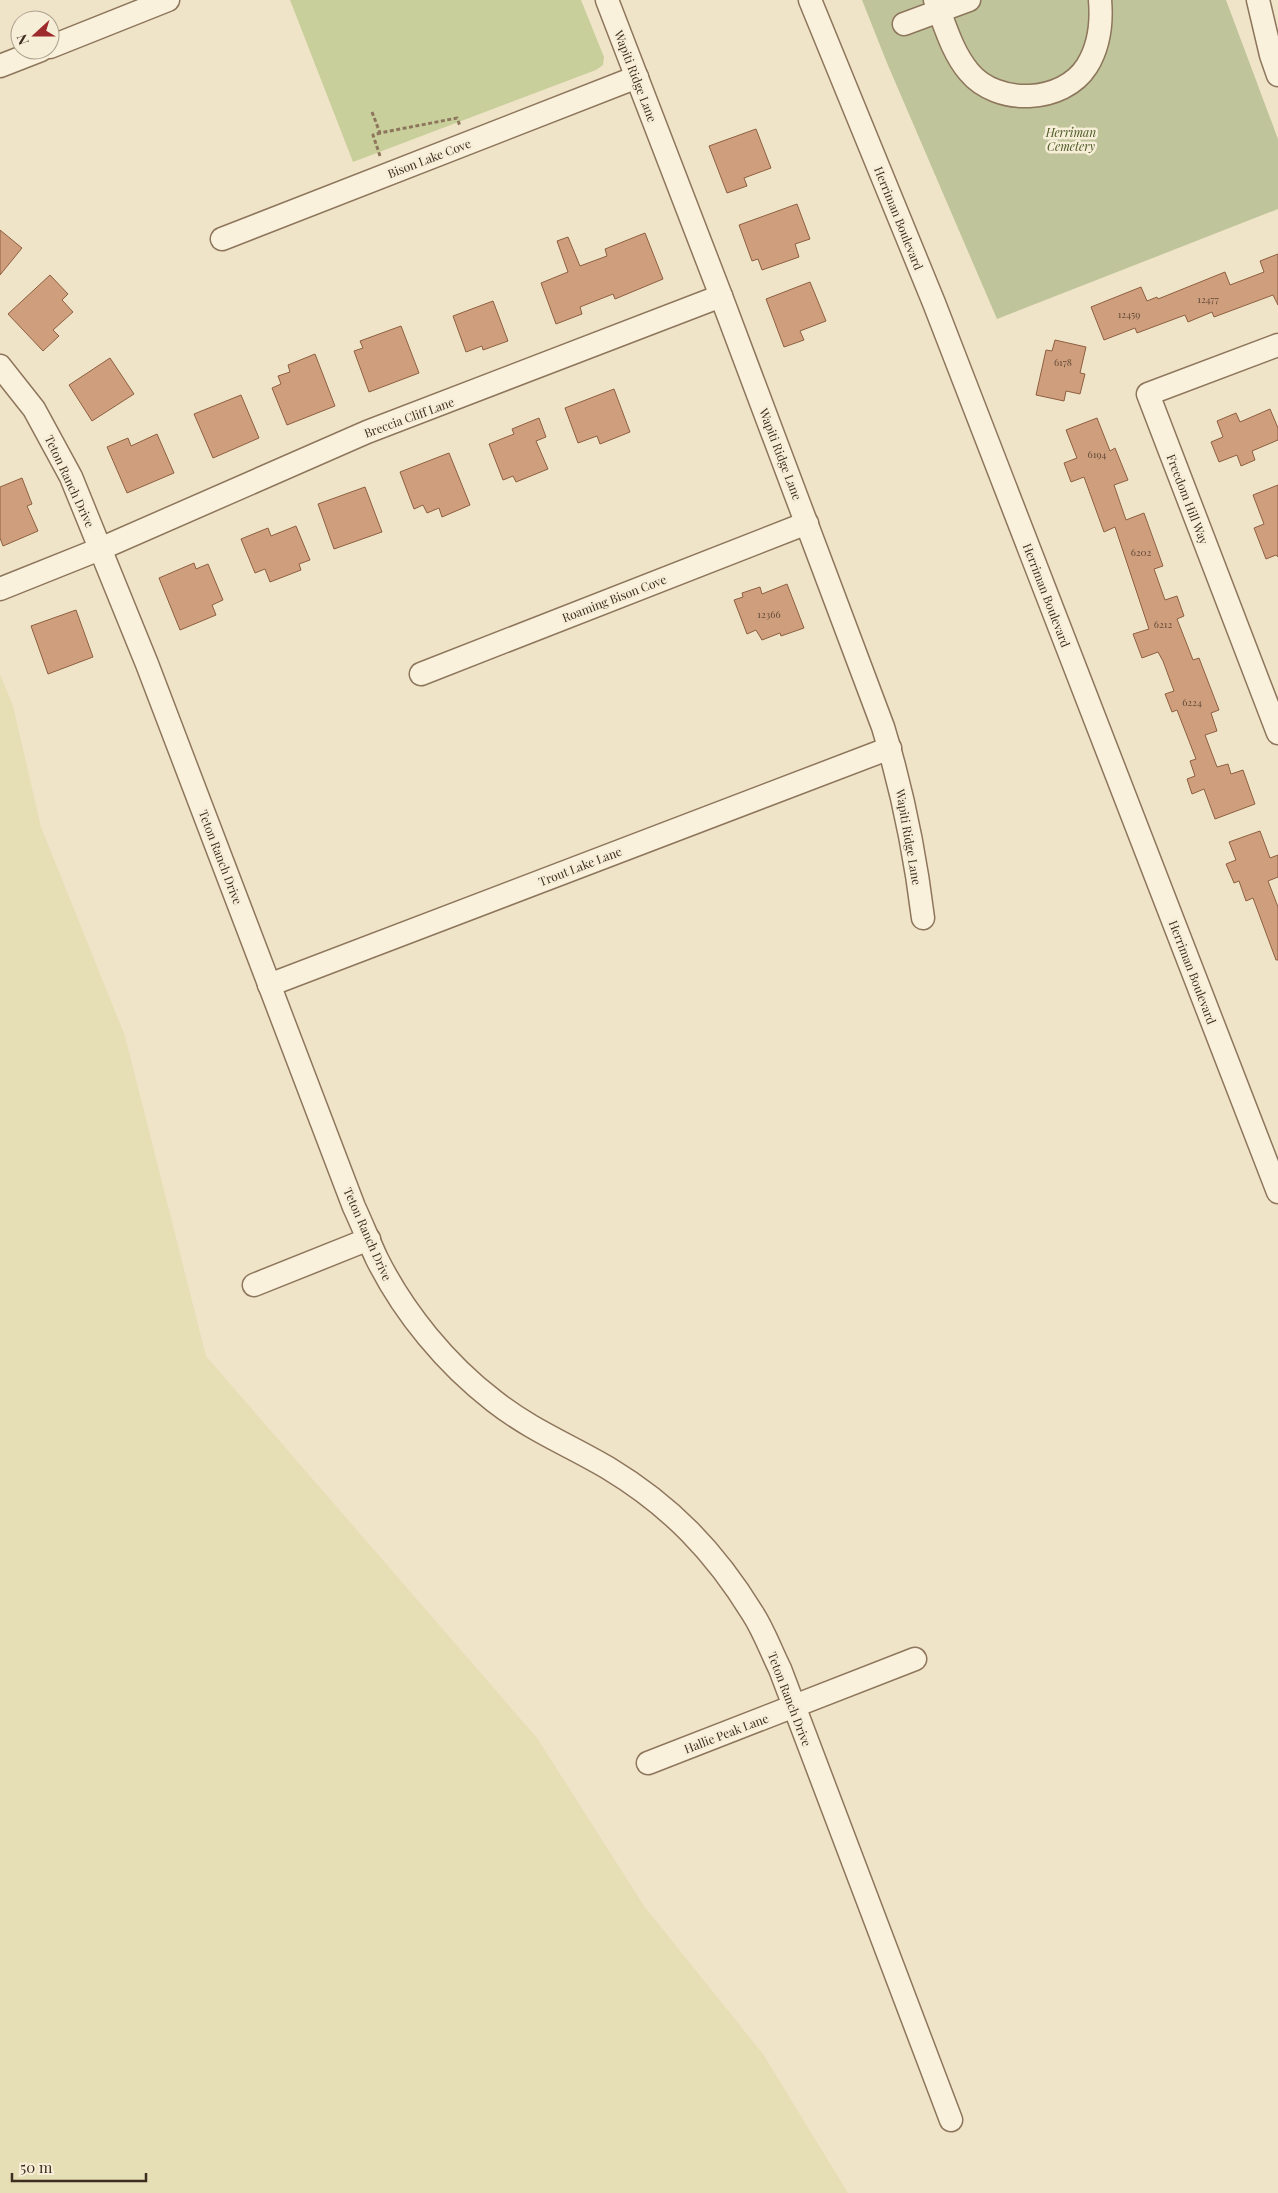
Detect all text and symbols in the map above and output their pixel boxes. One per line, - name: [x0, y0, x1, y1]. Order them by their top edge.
- north arrow: [10, 10, 60, 60]
- street label: Wapiti Ridge Lane: [611, 27, 661, 124]
- text: N: [12, 32, 33, 48]
- park label: Herriman Cemetery: [1045, 124, 1096, 154]
- street label: Bison Lake Cove: [385, 135, 473, 181]
- street label: Herriman Boulevard: [871, 164, 927, 272]
- house number: 12477: [1197, 292, 1219, 306]
- house number: 12459: [1118, 307, 1140, 321]
- house number: 6178: [1054, 355, 1072, 369]
- street label: Breccia Cliff Lane: [362, 393, 456, 441]
- street label: Wapiti Ridge Lane: [756, 405, 806, 502]
- street label: Teton Ranch Drive: [42, 432, 98, 530]
- house number: 6194: [1088, 447, 1107, 461]
- street label: Freedom Hill Way: [1163, 452, 1213, 546]
- street label: Herriman Boulevard: [1020, 541, 1074, 649]
- house number: 6202: [1131, 545, 1152, 559]
- street label: Roaming Bison Cove: [560, 571, 668, 625]
- house number: 12366: [757, 607, 781, 621]
- house number: 6212: [1154, 617, 1172, 631]
- house number: 6224: [1182, 695, 1202, 709]
- street label: Wapiti Ridge Lane: [893, 787, 925, 886]
- street label: Teton Ranch Drive: [196, 807, 246, 907]
- street label: Trout Lake Lane: [536, 843, 624, 889]
- street label: Herriman Boulevard: [1166, 918, 1220, 1026]
- street label: Teton Ranch Drive: [340, 1185, 396, 1283]
- street label: Teton Ranch Drive: [765, 1649, 815, 1749]
- street label: Hallie Peak Lane: [682, 1710, 770, 1756]
- scale bar: [12, 2150, 146, 2182]
- text: 50 m: [20, 2157, 53, 2177]

